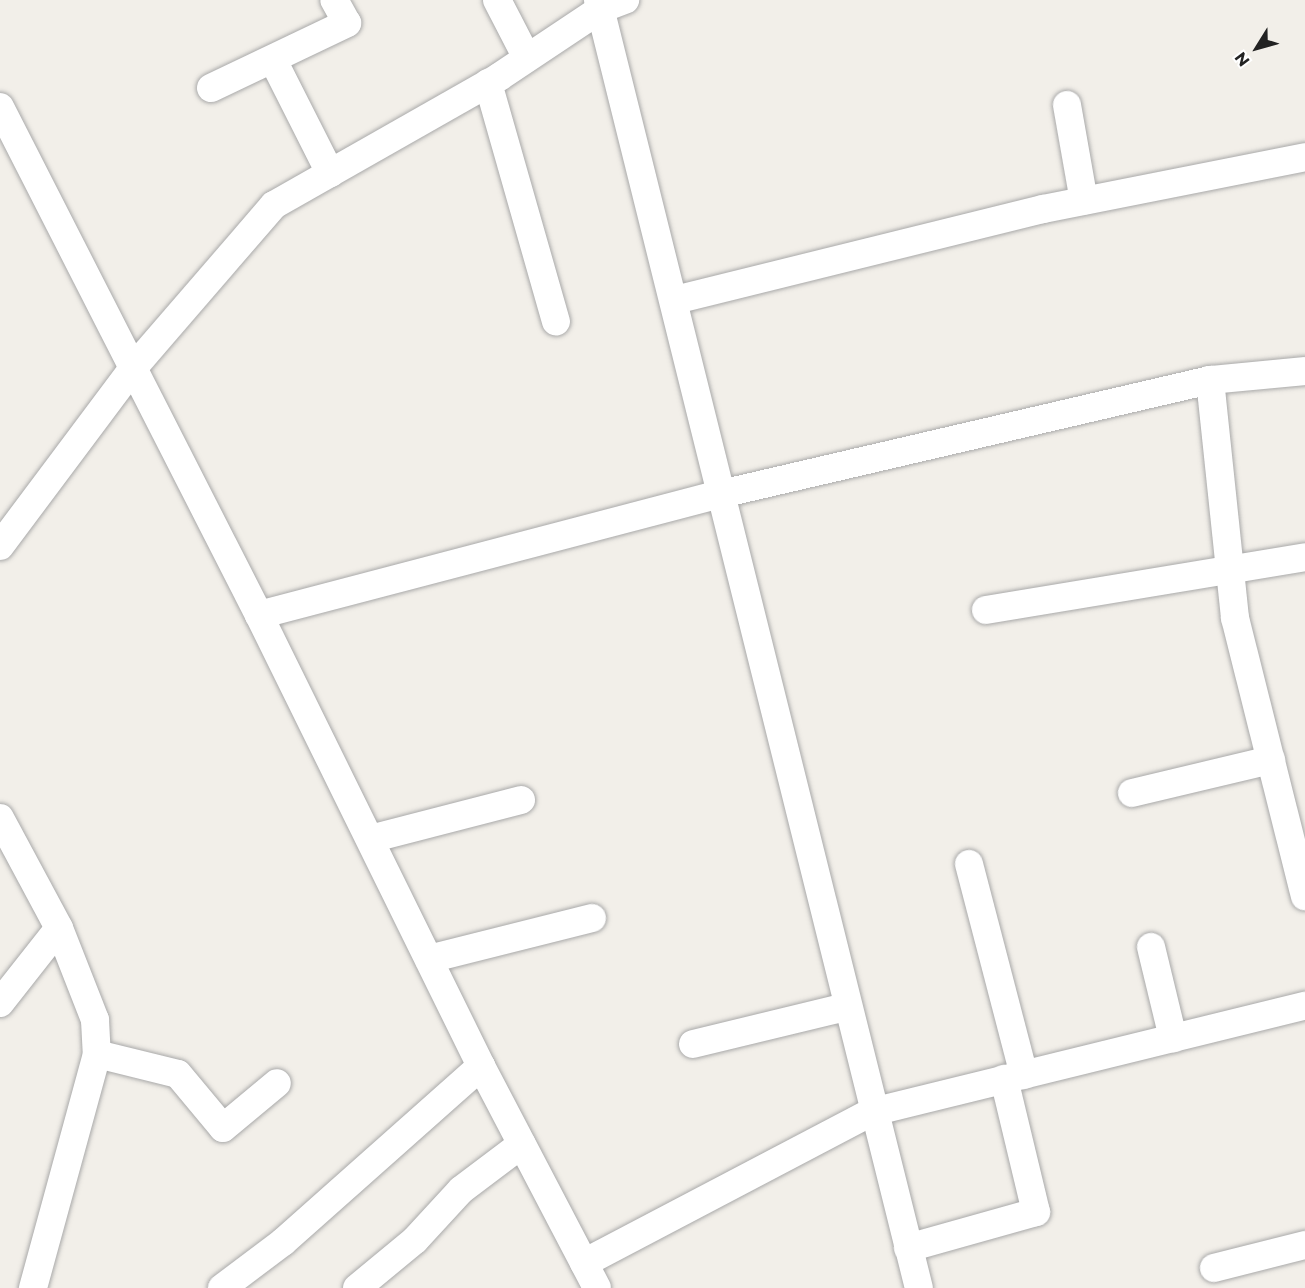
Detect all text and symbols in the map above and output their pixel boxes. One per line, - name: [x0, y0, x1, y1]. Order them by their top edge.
- north arrow: [1227, 18, 1287, 78]
- text: N: [1231, 48, 1254, 70]

